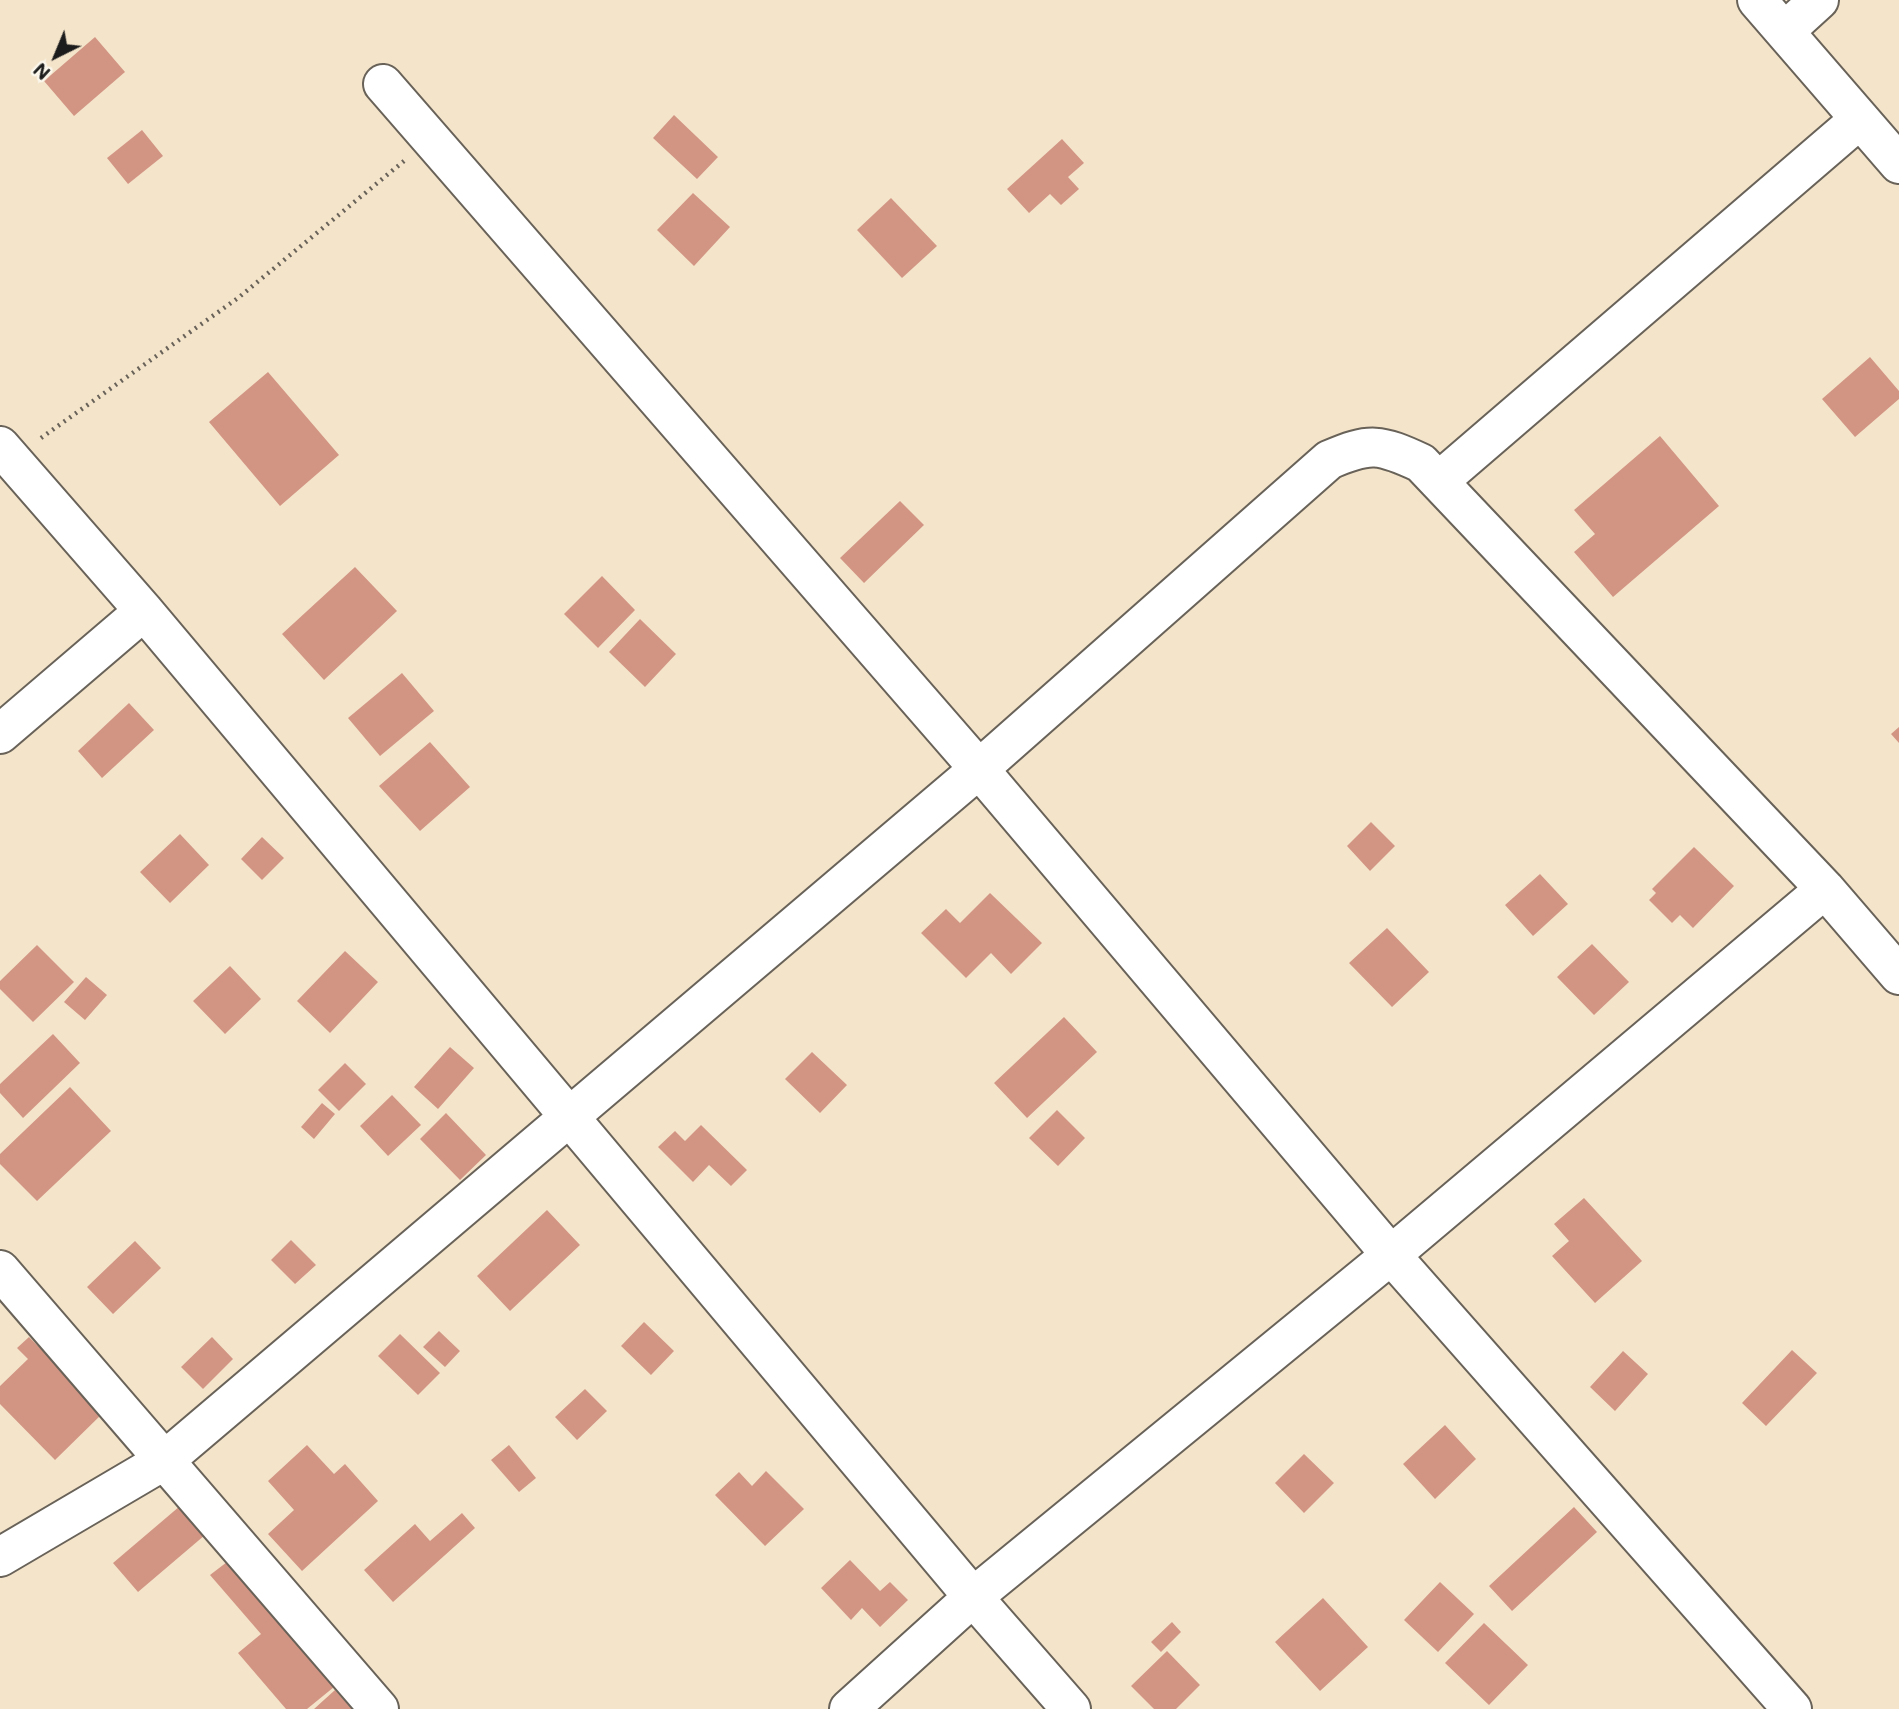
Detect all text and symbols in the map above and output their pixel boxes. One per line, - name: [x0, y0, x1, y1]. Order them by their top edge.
- north arrow: [21, 21, 91, 91]
- text: N: [28, 58, 55, 86]

